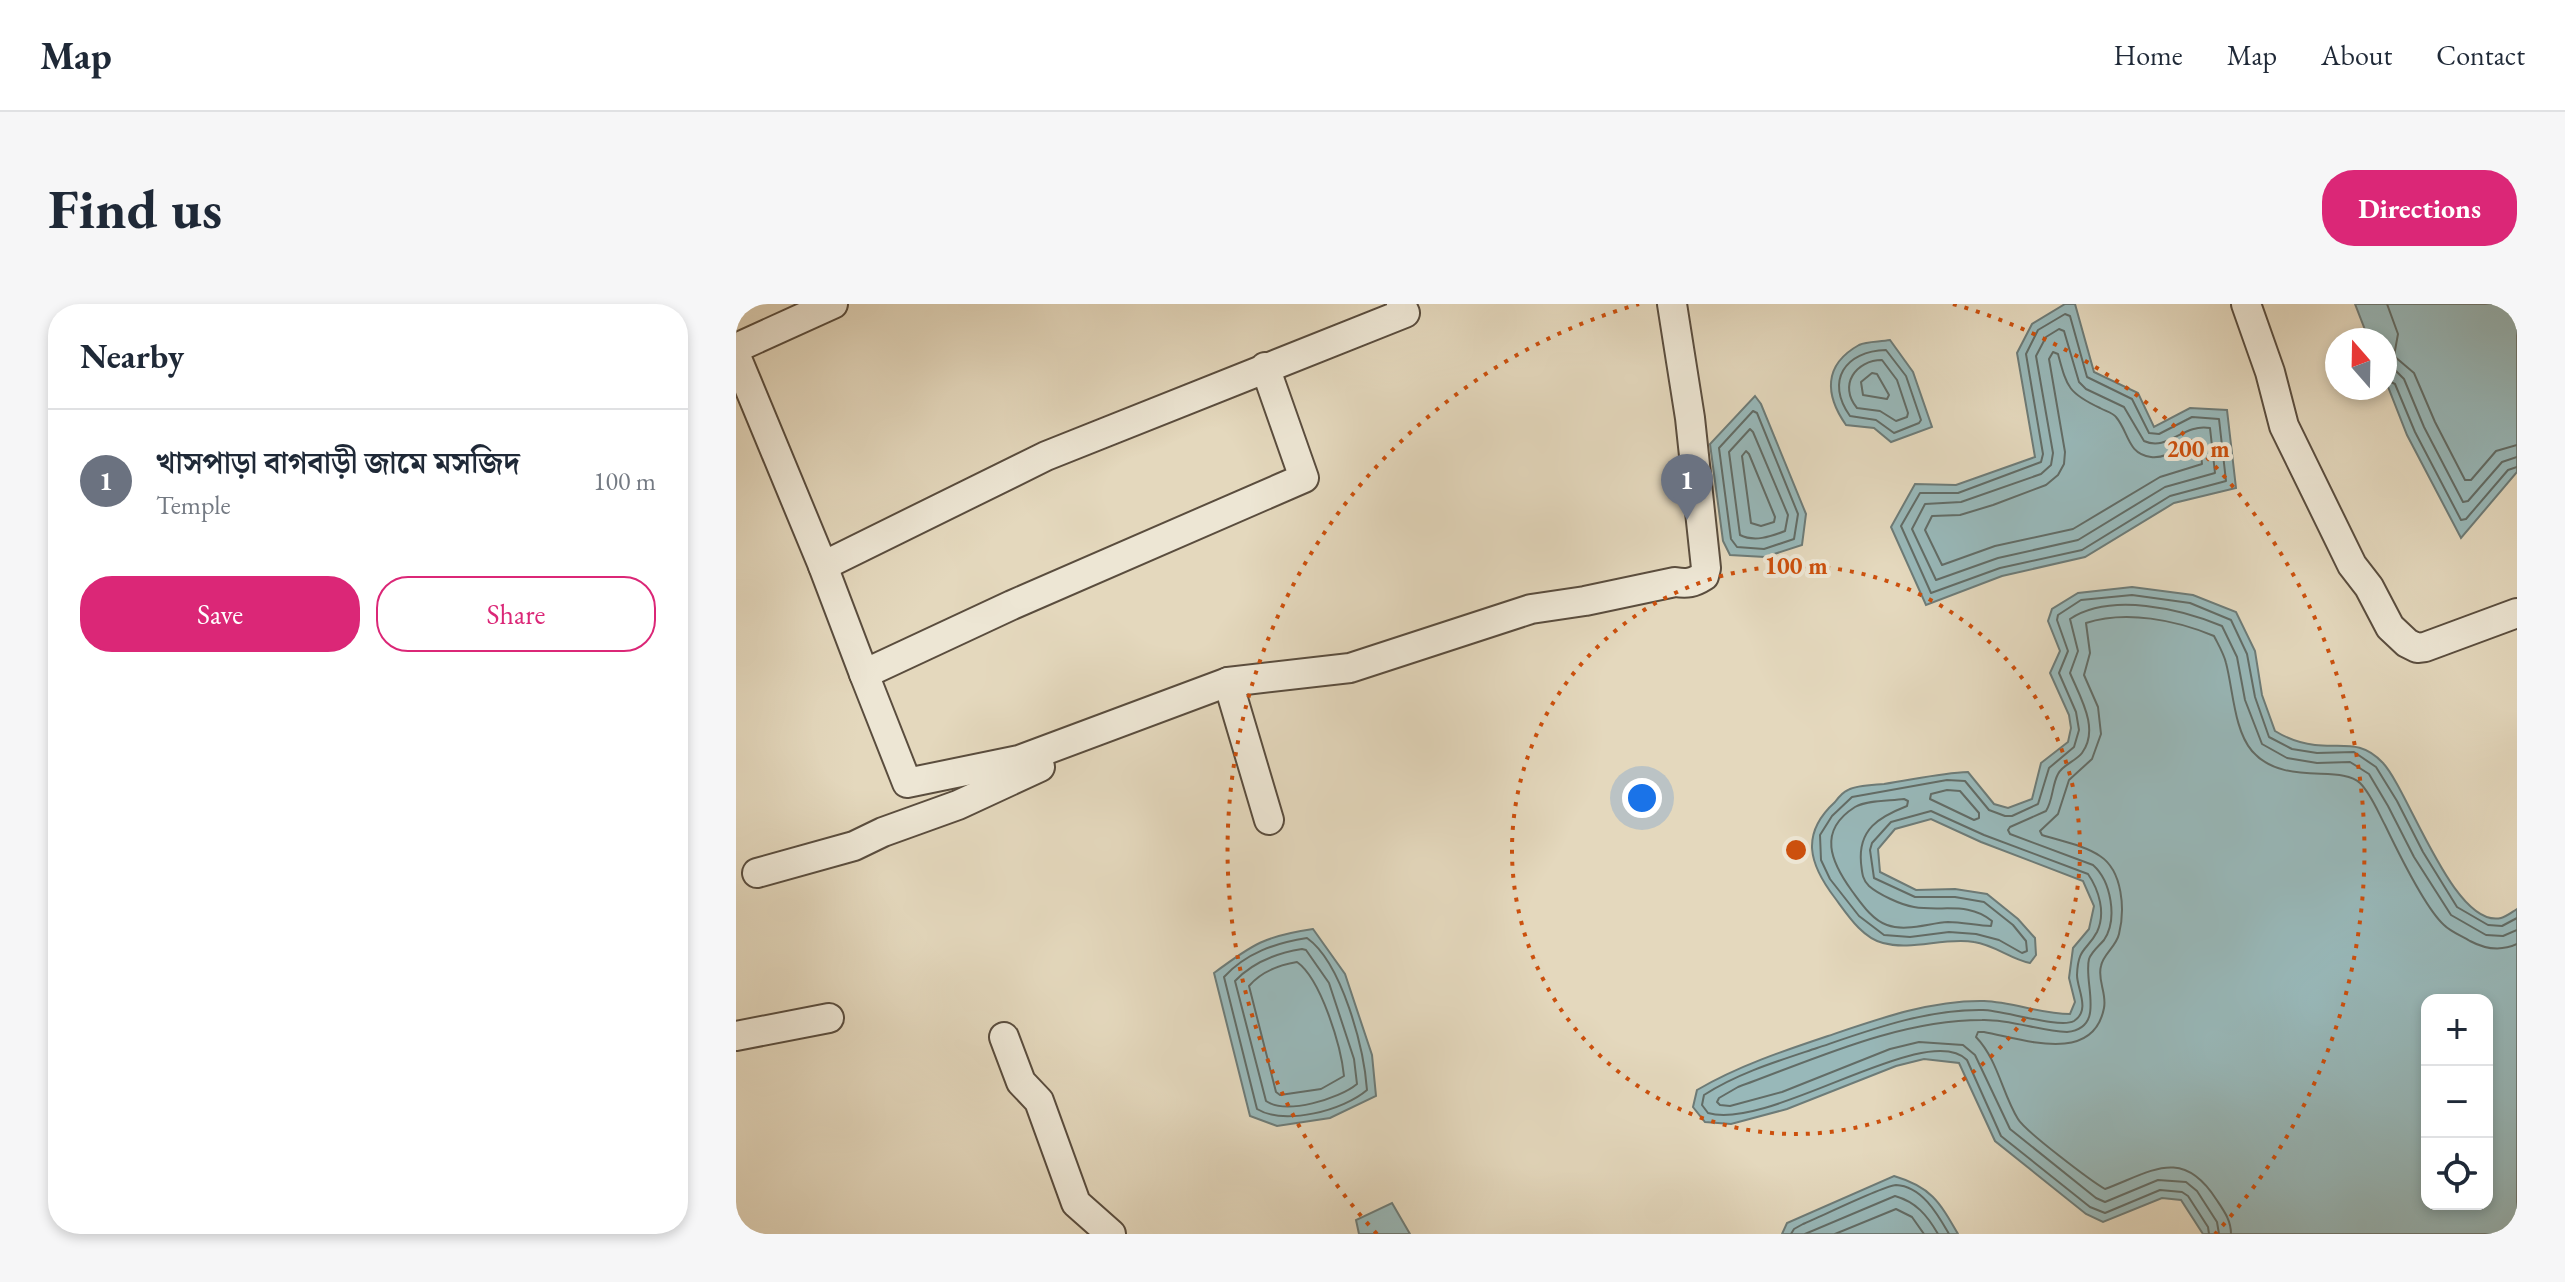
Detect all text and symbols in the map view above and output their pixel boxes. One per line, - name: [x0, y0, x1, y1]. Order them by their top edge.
- text: Map: [40, 31, 112, 80]
- text: Home: [2113, 37, 2183, 73]
- text: Map: [2227, 37, 2277, 73]
- text: About: [2321, 37, 2392, 73]
- text: Contact: [2436, 37, 2525, 73]
- button: Directions: [2322, 170, 2517, 246]
- text: Find us: [48, 172, 222, 245]
- north arrow: [2325, 328, 2397, 400]
- text: Nearby: [80, 334, 184, 378]
- text: 200 m: [2166, 433, 2230, 464]
- text: খাসপাড়া বাগবাড়ী জামে মসজিদ: [156, 443, 520, 482]
- pin: 1: [1661, 454, 1713, 520]
- text: 1: [99, 464, 113, 498]
- text: 100 m: [593, 464, 656, 498]
- text: Temple: [156, 488, 231, 522]
- text: 100 m: [1764, 550, 1828, 581]
- button: Save: [80, 576, 360, 652]
- button: Share: [376, 576, 656, 652]
- your location: [1622, 778, 1662, 818]
- centre of rings: [1782, 836, 1810, 864]
- map controls: [2421, 994, 2493, 1210]
- button: +: [2421, 994, 2493, 1066]
- button: −: [2421, 1066, 2493, 1138]
- button: locate: [2421, 1138, 2493, 1210]

